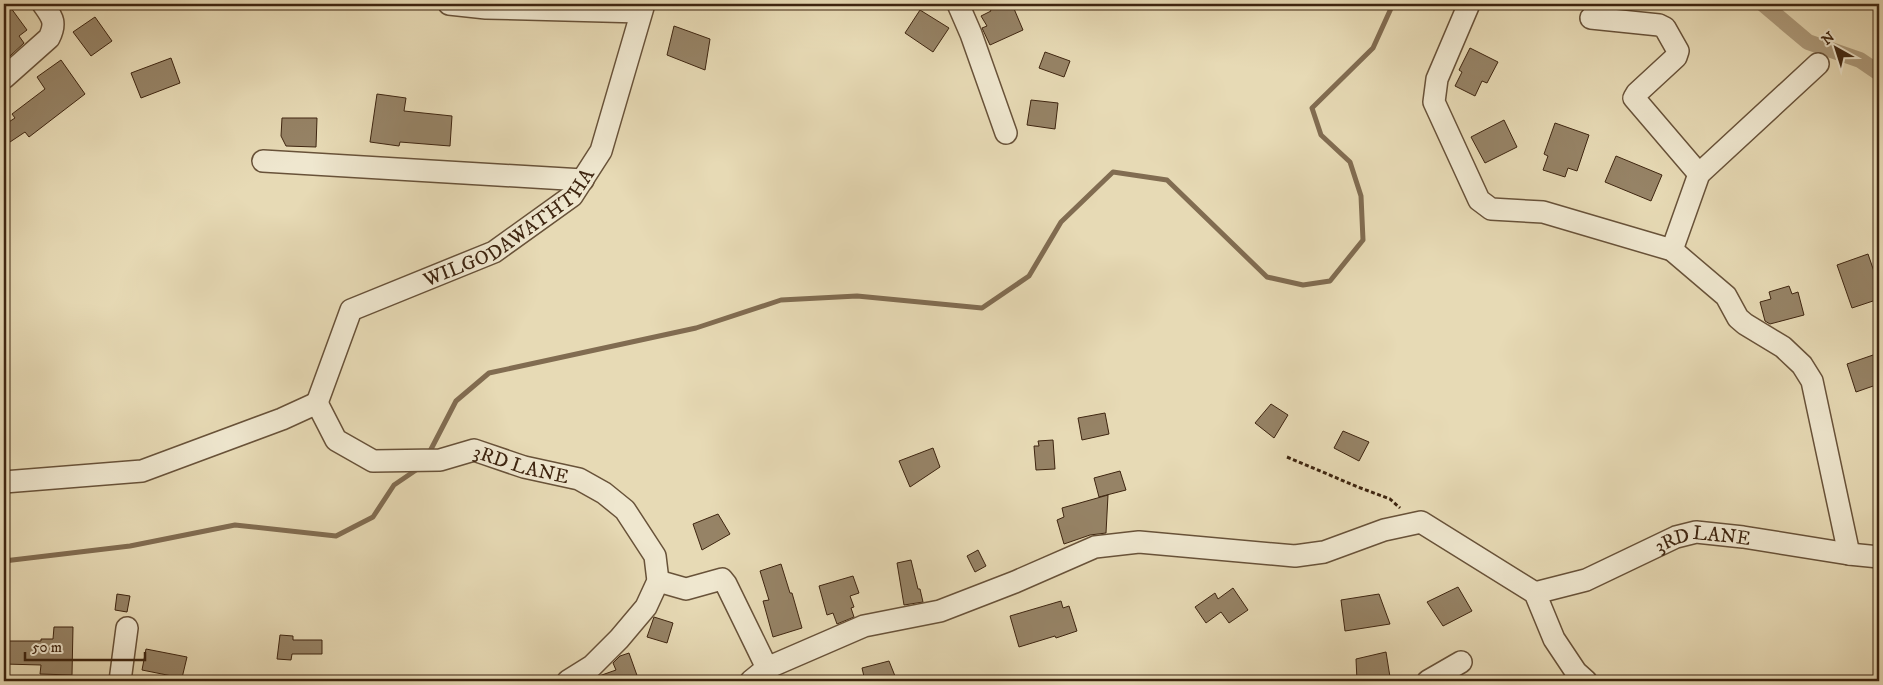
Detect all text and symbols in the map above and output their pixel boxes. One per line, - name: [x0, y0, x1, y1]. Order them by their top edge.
- north arrow: [1810, 22, 1860, 72]
- text: N: [1818, 28, 1839, 49]
- street label: WILGODAWATHTHA: [419, 164, 601, 294]
- street label: 3RD LANE: [470, 440, 571, 490]
- street label: 3RD LANE: [1651, 521, 1752, 559]
- scale bar: [25, 630, 145, 662]
- text: 50 m: [32, 638, 62, 657]

